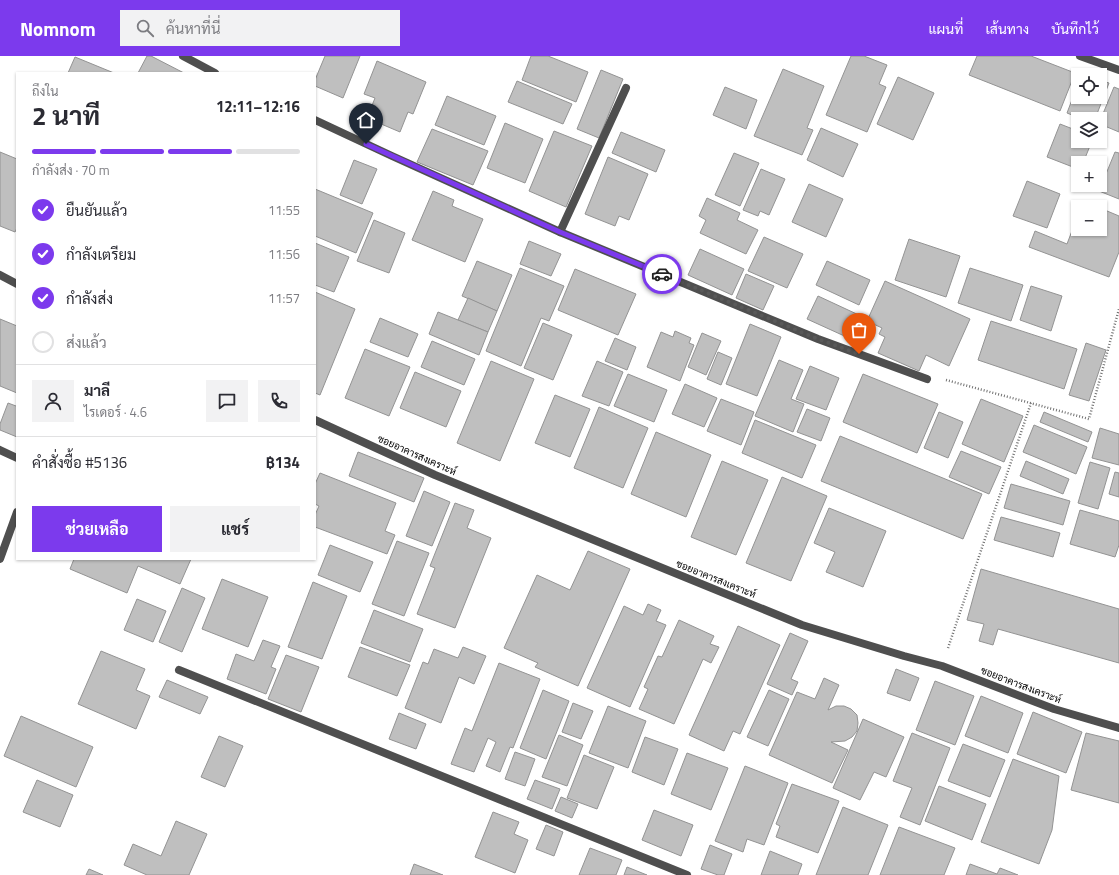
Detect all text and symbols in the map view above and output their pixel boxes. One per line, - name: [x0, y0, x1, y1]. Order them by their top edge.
- search box: [120, 10, 400, 46]
- text: Nomnom: [20, 14, 96, 43]
- icon: search: [134, 17, 156, 39]
- text: ค้นหาที่นี่: [166, 17, 221, 40]
- text: แผนที่: [928, 18, 963, 39]
- text: เส้นทาง: [985, 18, 1029, 39]
- text: บันทึกไว้: [1051, 18, 1099, 39]
- map controls: [1071, 68, 1107, 236]
- button: locate: [1071, 68, 1107, 104]
- text: ถึงใน: [32, 81, 59, 101]
- text: 12:11–12:16: [216, 95, 300, 118]
- text: 2 นาที: [32, 96, 100, 135]
- pin: [349, 103, 383, 144]
- icon: home: [355, 109, 377, 131]
- button: layers: [1071, 112, 1107, 148]
- button: +: [1071, 156, 1107, 192]
- text: กำลังส่ง · 70 m: [32, 160, 110, 180]
- icon: check: [32, 199, 54, 221]
- text: ยืนยันแล้ว: [66, 199, 127, 222]
- text: 11:55: [268, 200, 300, 220]
- button: −: [1071, 200, 1107, 236]
- icon: check: [32, 243, 54, 265]
- text: กำลังเตรียม: [66, 243, 136, 266]
- text: 11:56: [268, 244, 300, 264]
- courier: [642, 254, 682, 294]
- icon: car: [651, 263, 673, 285]
- icon: check: [32, 287, 54, 309]
- text: กำลังส่ง: [66, 287, 113, 310]
- text: 11:57: [268, 288, 300, 308]
- pin: [842, 313, 876, 354]
- icon: bag: [848, 319, 870, 341]
- text: ส่งแล้ว: [66, 331, 107, 354]
- text: มาลี: [84, 379, 110, 402]
- button: person: [32, 380, 74, 422]
- button: chat: [206, 380, 248, 422]
- button: phone: [258, 380, 300, 422]
- text: ไรเดอร์ · 4.6: [84, 402, 147, 422]
- street label: ซอยอาคารสงเคราะห์: [375, 431, 459, 479]
- text: คำสั่งซื้อ #5136: [32, 451, 127, 474]
- text: ฿134: [266, 451, 300, 474]
- button: ช่วยเหลือ: [32, 506, 162, 552]
- button: แชร์: [170, 506, 300, 552]
- street label: ซอยอาคารสงเคราะห์: [674, 556, 758, 602]
- street label: ซอยอาคารสงเคราะห์: [979, 663, 1063, 707]

